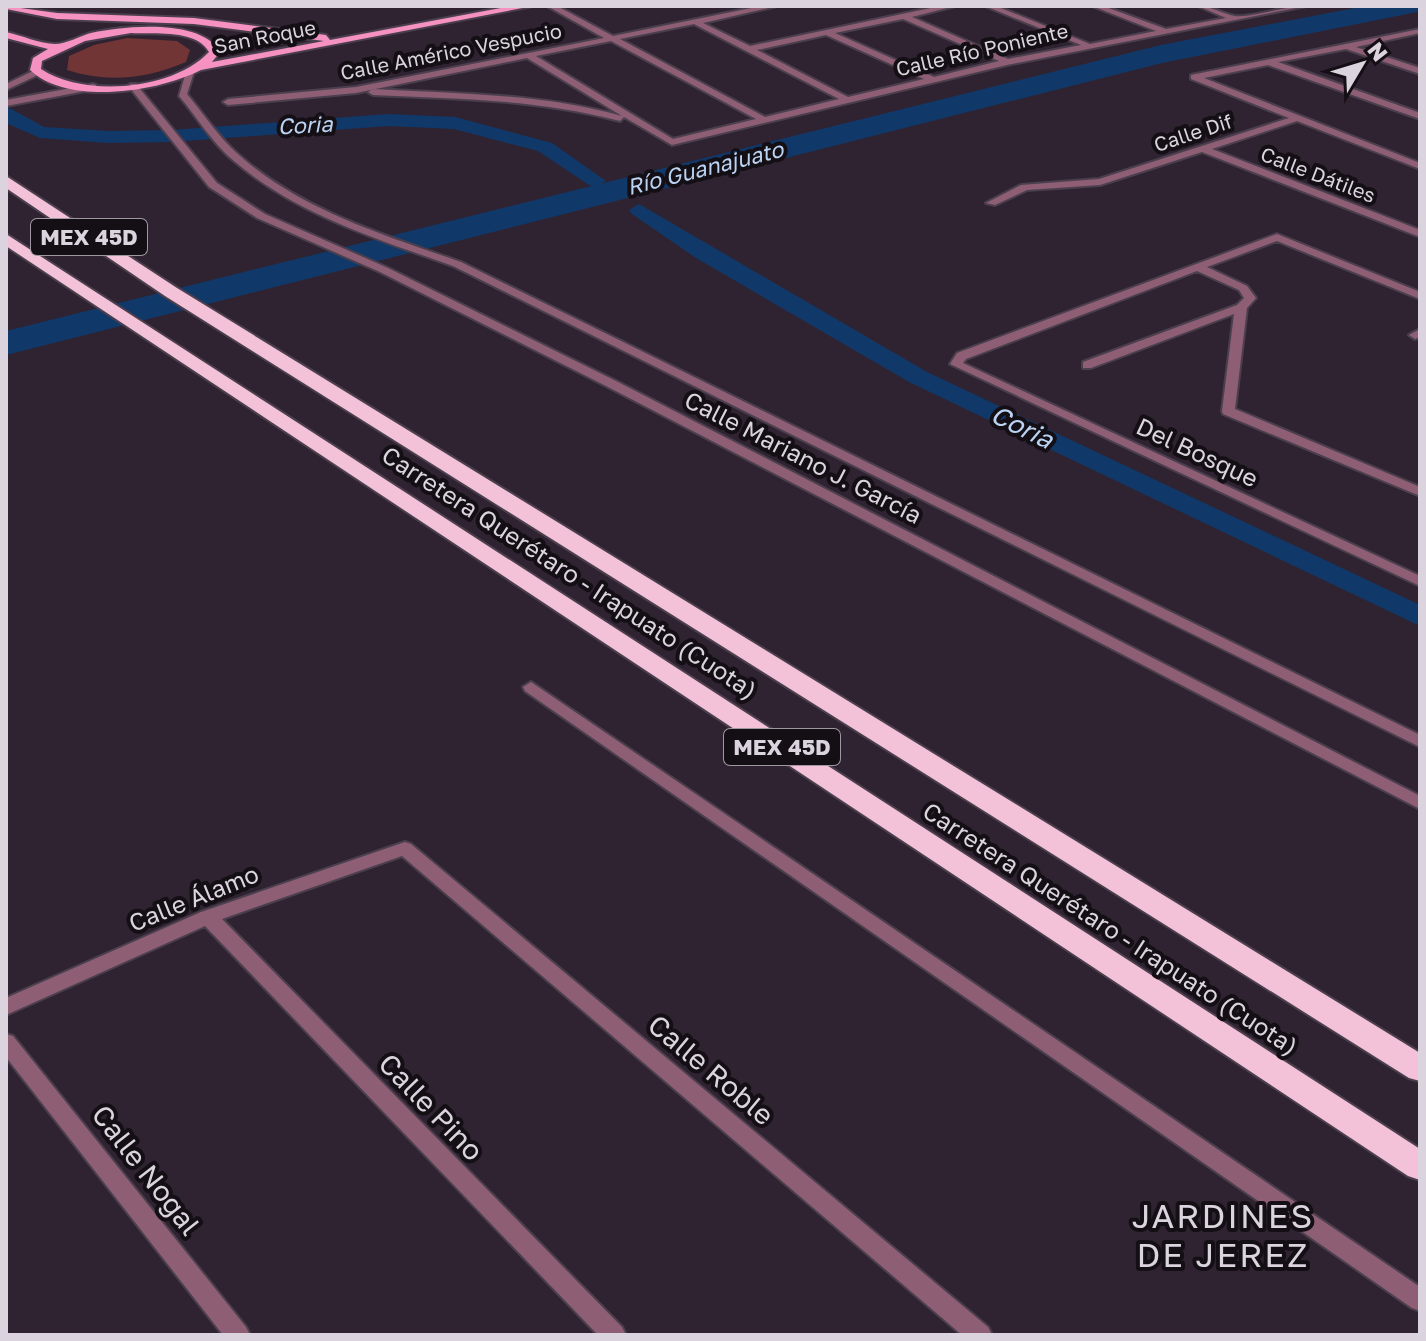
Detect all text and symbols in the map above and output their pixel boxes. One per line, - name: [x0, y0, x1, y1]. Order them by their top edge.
- street label: San Roque: [212, 14, 318, 58]
- street label: Calle Américo Vespucio: [338, 18, 563, 84]
- street label: Calle Río Poniente: [893, 18, 1070, 81]
- north arrow: [1322, 24, 1402, 104]
- text: N: [1362, 36, 1394, 66]
- street label: Calle Dif: [1151, 108, 1235, 156]
- water label: Coria: [277, 109, 335, 139]
- water label: Río Guanajuato: [624, 135, 788, 200]
- street label: Calle Dátiles: [1258, 141, 1379, 207]
- road number: MEX 45D: [31, 219, 147, 255]
- street label: Calle Mariano J. García: [680, 384, 927, 529]
- water label: Coria: [986, 398, 1059, 455]
- street label: Del Bosque: [1132, 411, 1263, 492]
- street label: Carretera Querétaro - Irapuato (Cuota): [377, 439, 763, 704]
- road number: MEX 45D: [724, 729, 840, 765]
- street label: Carretera Querétaro - Irapuato (Cuota): [918, 795, 1304, 1060]
- street label: Calle Álamo: [124, 858, 263, 937]
- street label: Calle Roble: [642, 1008, 781, 1132]
- street label: Calle Pino: [372, 1046, 490, 1167]
- street label: Calle Nogal: [85, 1098, 207, 1241]
- district label: JARDINES DE JEREZ: [1132, 1195, 1314, 1274]

